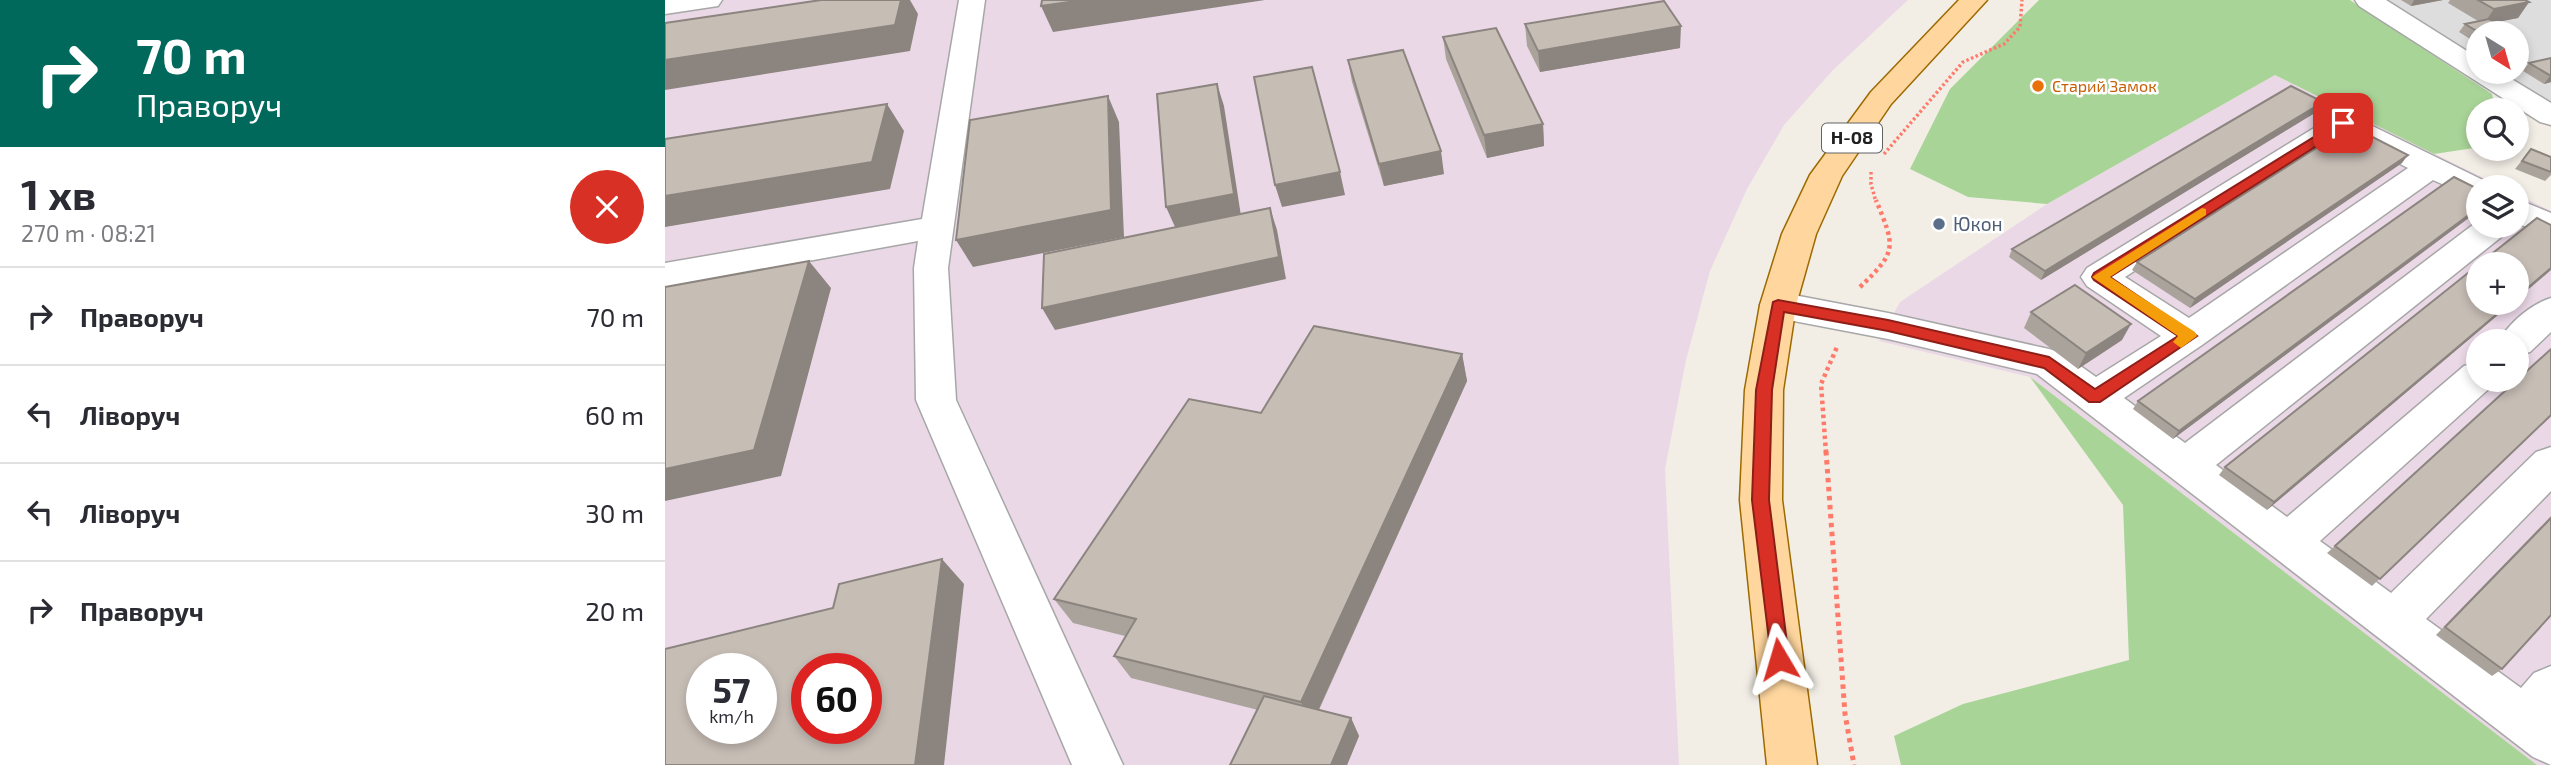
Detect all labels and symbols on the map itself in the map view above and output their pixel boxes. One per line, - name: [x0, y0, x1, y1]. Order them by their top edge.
- north arrow: [2466, 21, 2529, 84]
- place label: Старий Замок: [2052, 76, 2157, 95]
- marker: Старий Замок: [2030, 78, 2046, 94]
- pin: [2313, 93, 2373, 153]
- road number: Н-08: [1822, 124, 1882, 153]
- place label: Юкон: [1953, 212, 2003, 235]
- marker: Юкон: [1931, 216, 1947, 232]
- position arrow: [1742, 622, 1816, 696]
- speed limit sign: 60: [791, 653, 882, 744]

